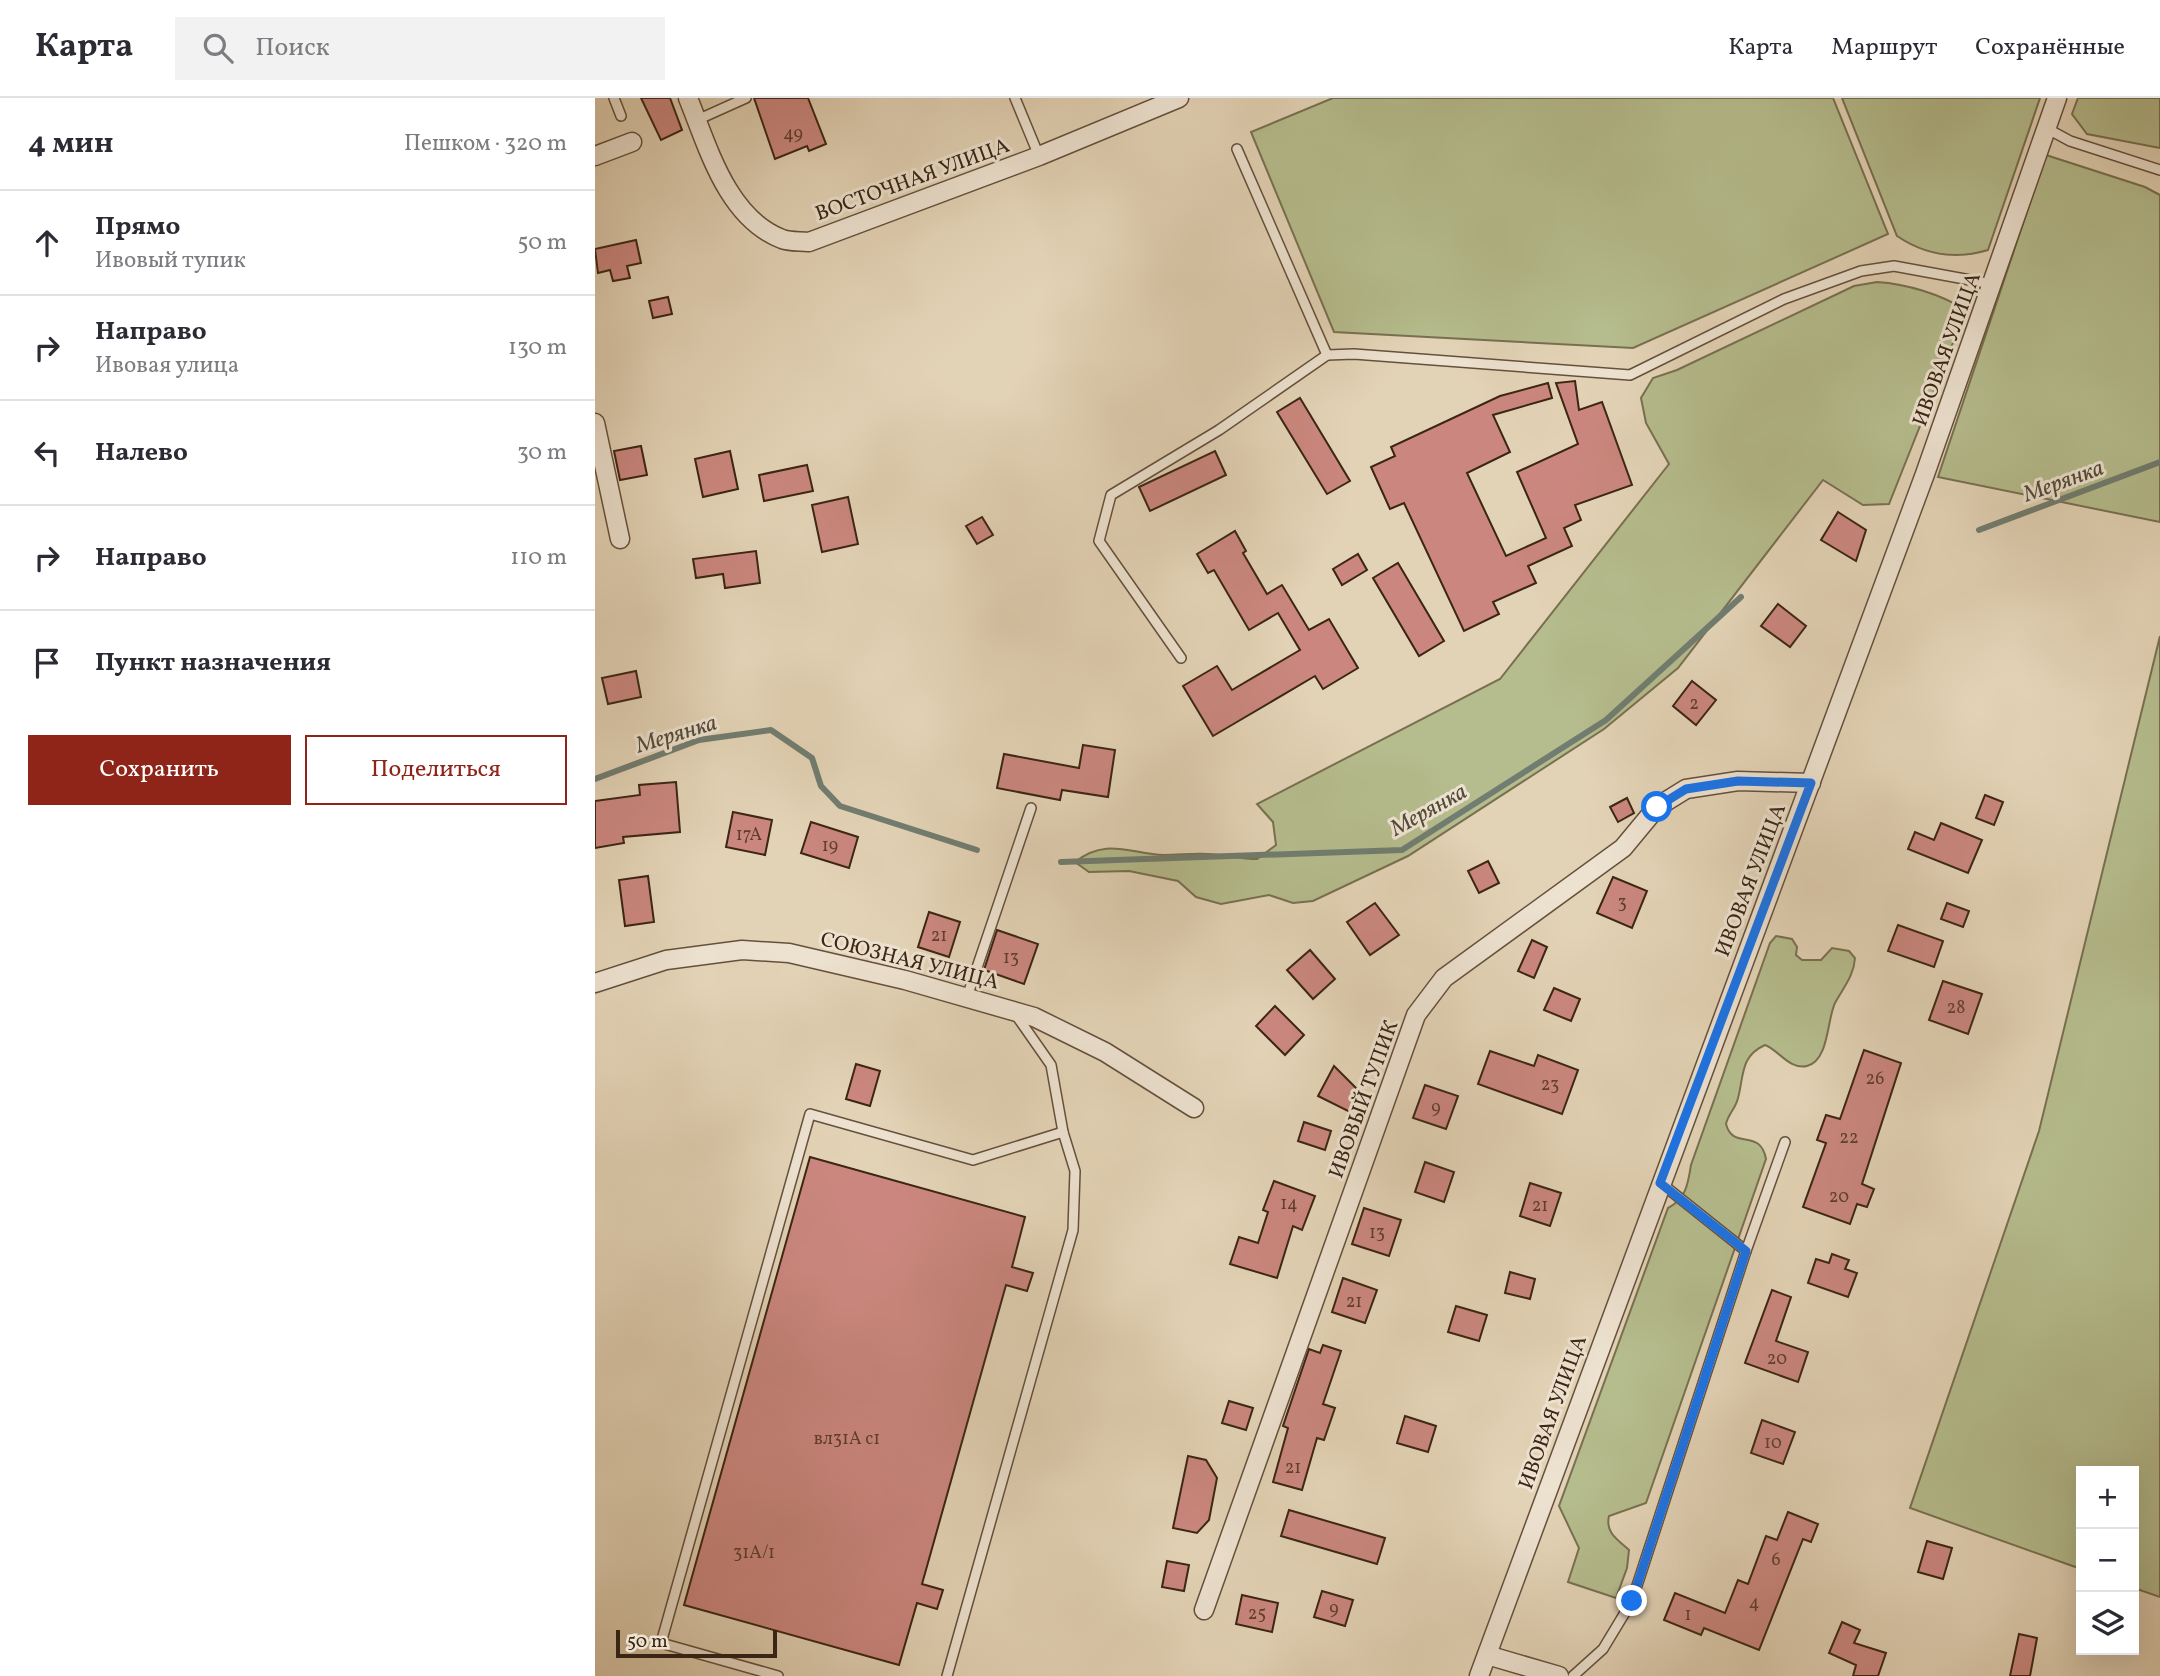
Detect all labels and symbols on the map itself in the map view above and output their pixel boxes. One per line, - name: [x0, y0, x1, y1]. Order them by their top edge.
- house number: 49: [783, 122, 803, 147]
- street label: ВОСТОЧНАЯ УЛИЦА: [811, 132, 1014, 229]
- street label: ИВОВАЯ УЛИЦА: [1906, 268, 1989, 431]
- water label: Мерянка: [2018, 453, 2108, 511]
- house number: 2: [1689, 692, 1699, 717]
- water label: Мерянка: [631, 707, 721, 763]
- water label: Мерянка: [1384, 777, 1473, 845]
- route start: [1641, 791, 1672, 822]
- street label: ИВОВАЯ УЛИЦА: [1709, 800, 1794, 961]
- house number: 17А: [736, 823, 763, 848]
- house number: 19: [822, 834, 838, 859]
- house number: 3: [1617, 891, 1627, 916]
- house number: 21: [931, 924, 947, 949]
- street label: СОЮЗНАЯ УЛИЦА: [817, 925, 1002, 998]
- house number: 13: [1003, 946, 1019, 971]
- house number: 28: [1947, 996, 1965, 1021]
- street label: ИВОВЫЙ ТУПИК: [1322, 1016, 1406, 1183]
- house number: 26: [1866, 1067, 1884, 1092]
- house number: 23: [1541, 1073, 1559, 1098]
- house number: 9: [1431, 1096, 1441, 1121]
- house number: 22: [1839, 1126, 1859, 1151]
- house number: 20: [1829, 1185, 1849, 1210]
- house number: 14: [1280, 1192, 1298, 1217]
- house number: 21: [1532, 1194, 1548, 1219]
- house number: 13: [1369, 1221, 1385, 1246]
- house number: 21: [1346, 1290, 1362, 1315]
- street label: ИВОВАЯ УЛИЦА: [1512, 1331, 1595, 1494]
- house number: 20: [1767, 1347, 1787, 1372]
- house number: вл31А с1: [814, 1427, 880, 1452]
- house number: 10: [1764, 1431, 1782, 1456]
- house number: 21: [1285, 1456, 1301, 1481]
- house number: 31А/1: [733, 1541, 775, 1566]
- house number: 6: [1771, 1548, 1781, 1573]
- route end: [1616, 1585, 1647, 1616]
- house number: 4: [1749, 1591, 1759, 1616]
- house number: 9: [1329, 1597, 1339, 1622]
- house number: 25: [1248, 1602, 1266, 1627]
- house number: 1: [1685, 1603, 1691, 1628]
- scale bar: [616, 1627, 777, 1659]

